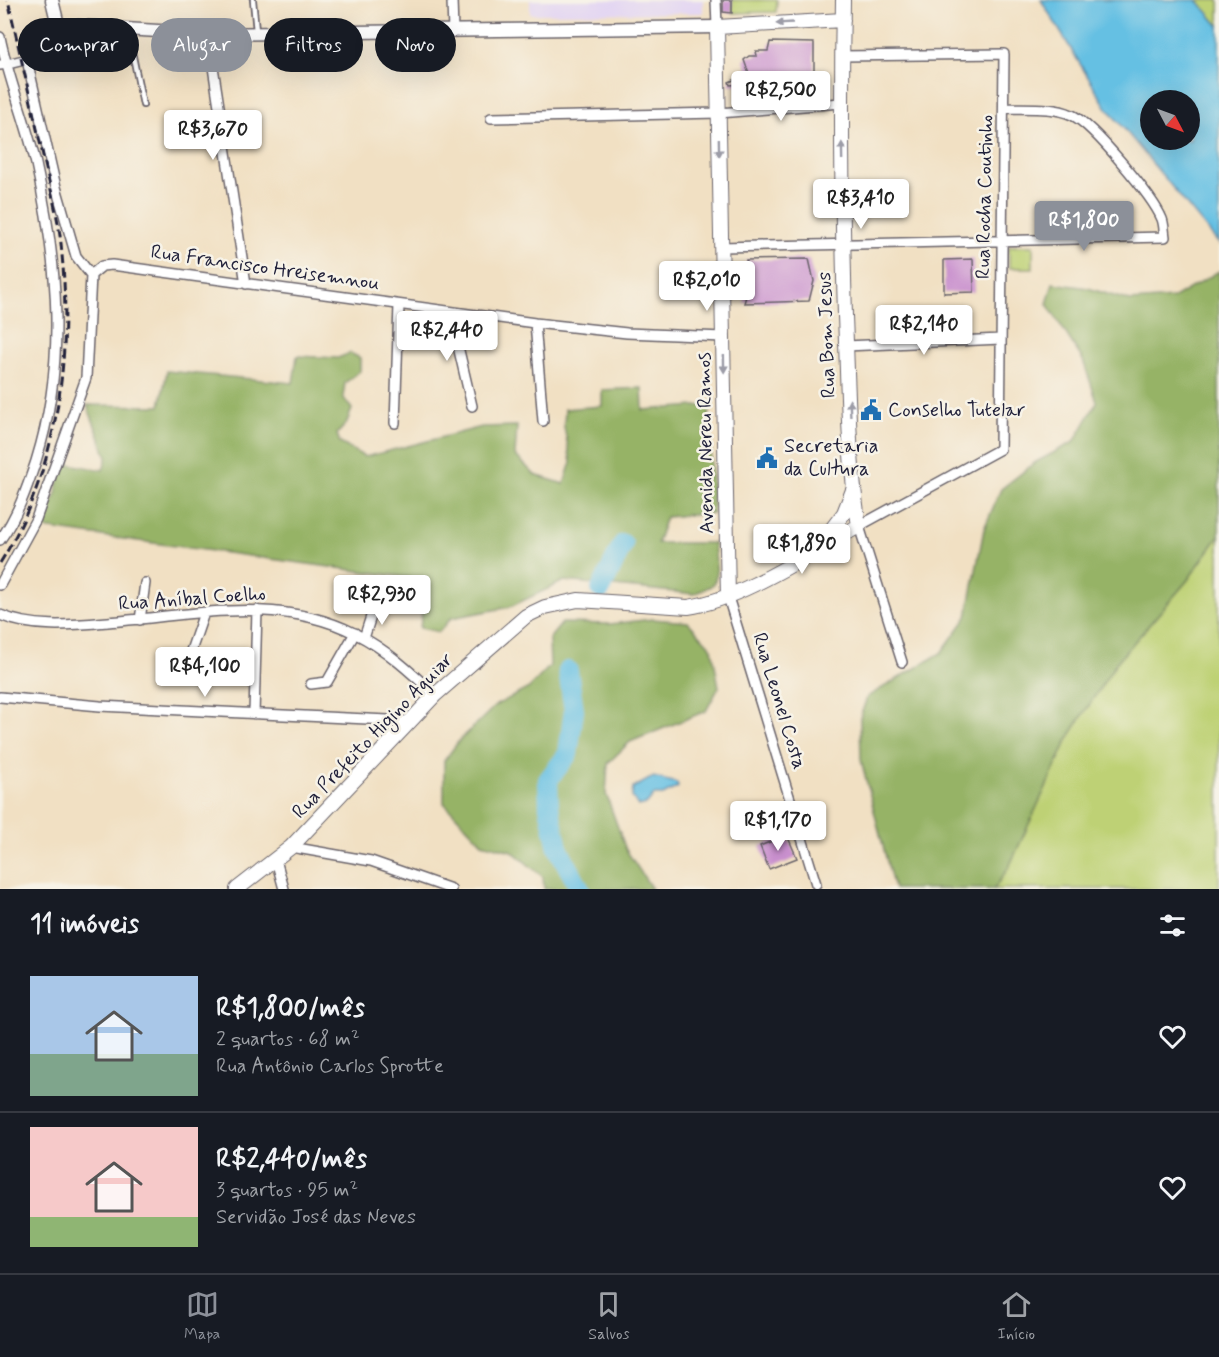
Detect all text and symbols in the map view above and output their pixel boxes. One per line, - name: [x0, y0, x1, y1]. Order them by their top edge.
- chip: Comprar: [18, 18, 139, 72]
- chip: Alugar: [151, 18, 252, 72]
- chip: Filtros: [264, 18, 363, 72]
- chip: Novo: [375, 18, 456, 72]
- one-way arrow: [775, 19, 794, 28]
- pin: R$2,500: [726, 71, 836, 122]
- text: R$2,500: [745, 77, 817, 104]
- north arrow: [1140, 90, 1200, 150]
- map controls: [1140, 90, 1200, 150]
- pin: R$3,670: [158, 110, 268, 161]
- street label: Rua Rocha Coutinho: [970, 115, 1000, 279]
- text: R$3,670: [178, 116, 248, 143]
- one-way arrow: [715, 139, 724, 158]
- one-way arrow: [837, 141, 847, 160]
- pin: R$3,410: [806, 179, 916, 230]
- text: R$3,410: [827, 185, 895, 212]
- pin: R$1,800: [1029, 201, 1139, 252]
- text: R$1,800: [1049, 207, 1119, 234]
- street label: Rua Francisco Hreisemnou: [149, 239, 381, 297]
- pin: R$2,010: [652, 261, 762, 312]
- text: R$2,010: [673, 267, 741, 294]
- street label: Rua Bom Jesus: [811, 271, 843, 399]
- pin: R$2,140: [869, 305, 979, 356]
- pin: R$2,440: [392, 311, 502, 362]
- text: R$2,140: [889, 311, 959, 338]
- text: R$2,440: [411, 317, 483, 344]
- street label: Avenida Nereu Ramos: [691, 352, 721, 534]
- one-way arrow: [719, 355, 729, 374]
- place label: Conselho Tutelar: [888, 397, 1025, 424]
- public building icon: Conselho Tutelar: [859, 398, 883, 422]
- one-way arrow: [845, 399, 854, 418]
- place label: Secretaria da Cultura: [784, 433, 878, 483]
- public building icon: Secretaria da Cultura: [755, 446, 779, 470]
- pin: R$1,890: [747, 524, 857, 575]
- text: R$1,890: [767, 530, 837, 557]
- pin: R$2,930: [327, 575, 437, 626]
- street label: Rua Aníbal Coelho: [117, 580, 267, 618]
- text: R$2,930: [348, 581, 416, 608]
- street label: Rua Leonel Costa: [745, 629, 813, 773]
- pin: R$4,100: [150, 647, 260, 698]
- street label: Rua Prefeito Higino Aguiar: [286, 647, 460, 826]
- text: R$4,100: [169, 653, 241, 680]
- pin: R$1,170: [723, 801, 833, 852]
- text: R$1,170: [744, 807, 812, 834]
- text: 11 imóveis: [30, 908, 139, 942]
- icon: filters: [1156, 909, 1189, 942]
- text: R$1,800/mês: [216, 992, 365, 1026]
- icon: home: [78, 1000, 150, 1072]
- icon: heart: [1156, 1020, 1189, 1053]
- text: 2 quartos · 68 m²: [216, 1026, 360, 1053]
- text: Rua Antônio Carlos Sprotte: [216, 1053, 444, 1080]
- text: R$2,440/mês: [216, 1143, 367, 1177]
- icon: home: [78, 1151, 150, 1223]
- icon: heart: [1156, 1171, 1189, 1204]
- text: 3 quartos · 95 m²: [216, 1177, 358, 1204]
- text: Servidão José das Neves: [216, 1204, 416, 1231]
- tab: Mapa: [184, 1288, 220, 1345]
- tab: Salvos: [588, 1288, 630, 1345]
- tab: Início: [997, 1288, 1035, 1345]

